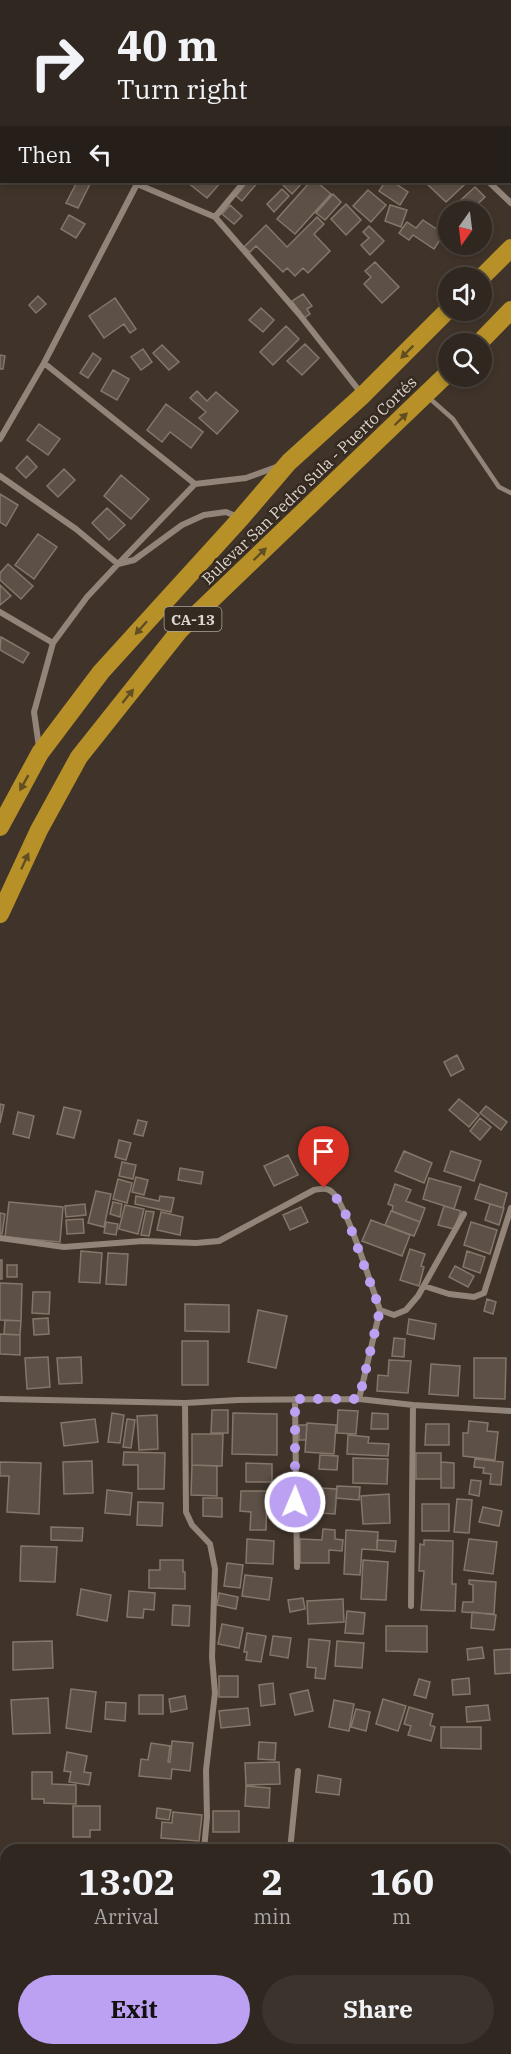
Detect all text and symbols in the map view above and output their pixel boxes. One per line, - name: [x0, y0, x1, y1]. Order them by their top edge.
- text: 40 m: [117, 18, 218, 73]
- icon: right: [18, 24, 96, 102]
- text: Turn right: [117, 71, 248, 106]
- icon: left: [84, 138, 117, 171]
- text: Then: [18, 140, 72, 169]
- north arrow: [438, 201, 492, 255]
- map controls: [438, 201, 492, 387]
- button: sound: [438, 267, 492, 321]
- button: search: [438, 333, 492, 387]
- one-way arrow: [401, 344, 415, 358]
- street label: Bulevar San Pedro Sula - Puerto Cortés: [197, 372, 421, 588]
- one-way arrow: [394, 412, 409, 426]
- one-way arrow: [253, 547, 268, 561]
- road number: CA-13: [164, 607, 222, 631]
- one-way arrow: [135, 620, 148, 635]
- one-way arrow: [121, 688, 134, 704]
- one-way arrow: [19, 775, 29, 792]
- one-way arrow: [20, 852, 29, 869]
- pin: [298, 1126, 349, 1188]
- icon: arrive: [307, 1135, 340, 1168]
- position arrow: [263, 1470, 327, 1534]
- text: 13:02: [78, 1858, 175, 1905]
- text: 2: [261, 1858, 283, 1905]
- text: 160: [369, 1858, 434, 1905]
- text: Arrival: [94, 1903, 159, 1930]
- text: min: [253, 1903, 291, 1930]
- text: m: [392, 1903, 411, 1930]
- button: Exit: [18, 1975, 250, 2044]
- button: Share: [262, 1975, 494, 2044]

